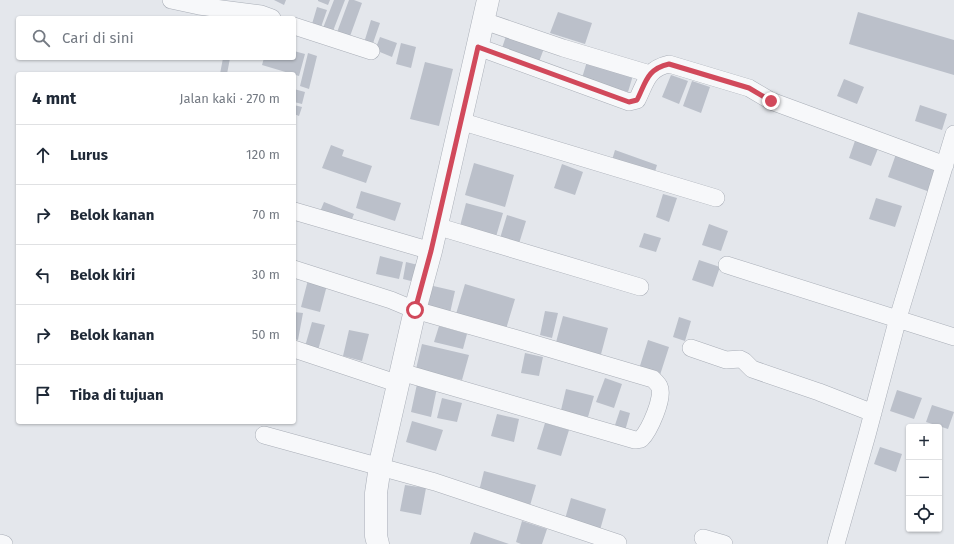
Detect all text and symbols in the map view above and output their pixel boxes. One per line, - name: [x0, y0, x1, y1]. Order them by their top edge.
- search box: [16, 16, 296, 60]
- icon: search: [30, 27, 52, 49]
- text: Cari di sini: [62, 29, 134, 47]
- text: 4 mnt: [32, 88, 76, 109]
- text: Jalan kaki · 270 m: [180, 91, 280, 106]
- route end: [762, 92, 780, 110]
- icon: ahead: [32, 144, 54, 166]
- text: Lurus: [70, 146, 108, 164]
- text: 120 m: [246, 147, 280, 162]
- icon: right: [32, 204, 54, 226]
- text: Belok kanan: [70, 206, 154, 224]
- text: 70 m: [253, 207, 280, 222]
- icon: left: [32, 264, 54, 286]
- text: Belok kiri: [70, 266, 135, 284]
- text: 30 m: [252, 267, 280, 282]
- route start: [406, 301, 424, 319]
- icon: right: [32, 324, 54, 346]
- text: Belok kanan: [70, 326, 154, 344]
- text: 50 m: [252, 327, 280, 342]
- icon: arrive: [32, 384, 54, 406]
- text: Tiba di tujuan: [70, 386, 164, 404]
- map controls: [906, 424, 942, 532]
- button: +: [906, 424, 942, 460]
- button: −: [906, 460, 942, 496]
- button: locate: [906, 496, 942, 532]

